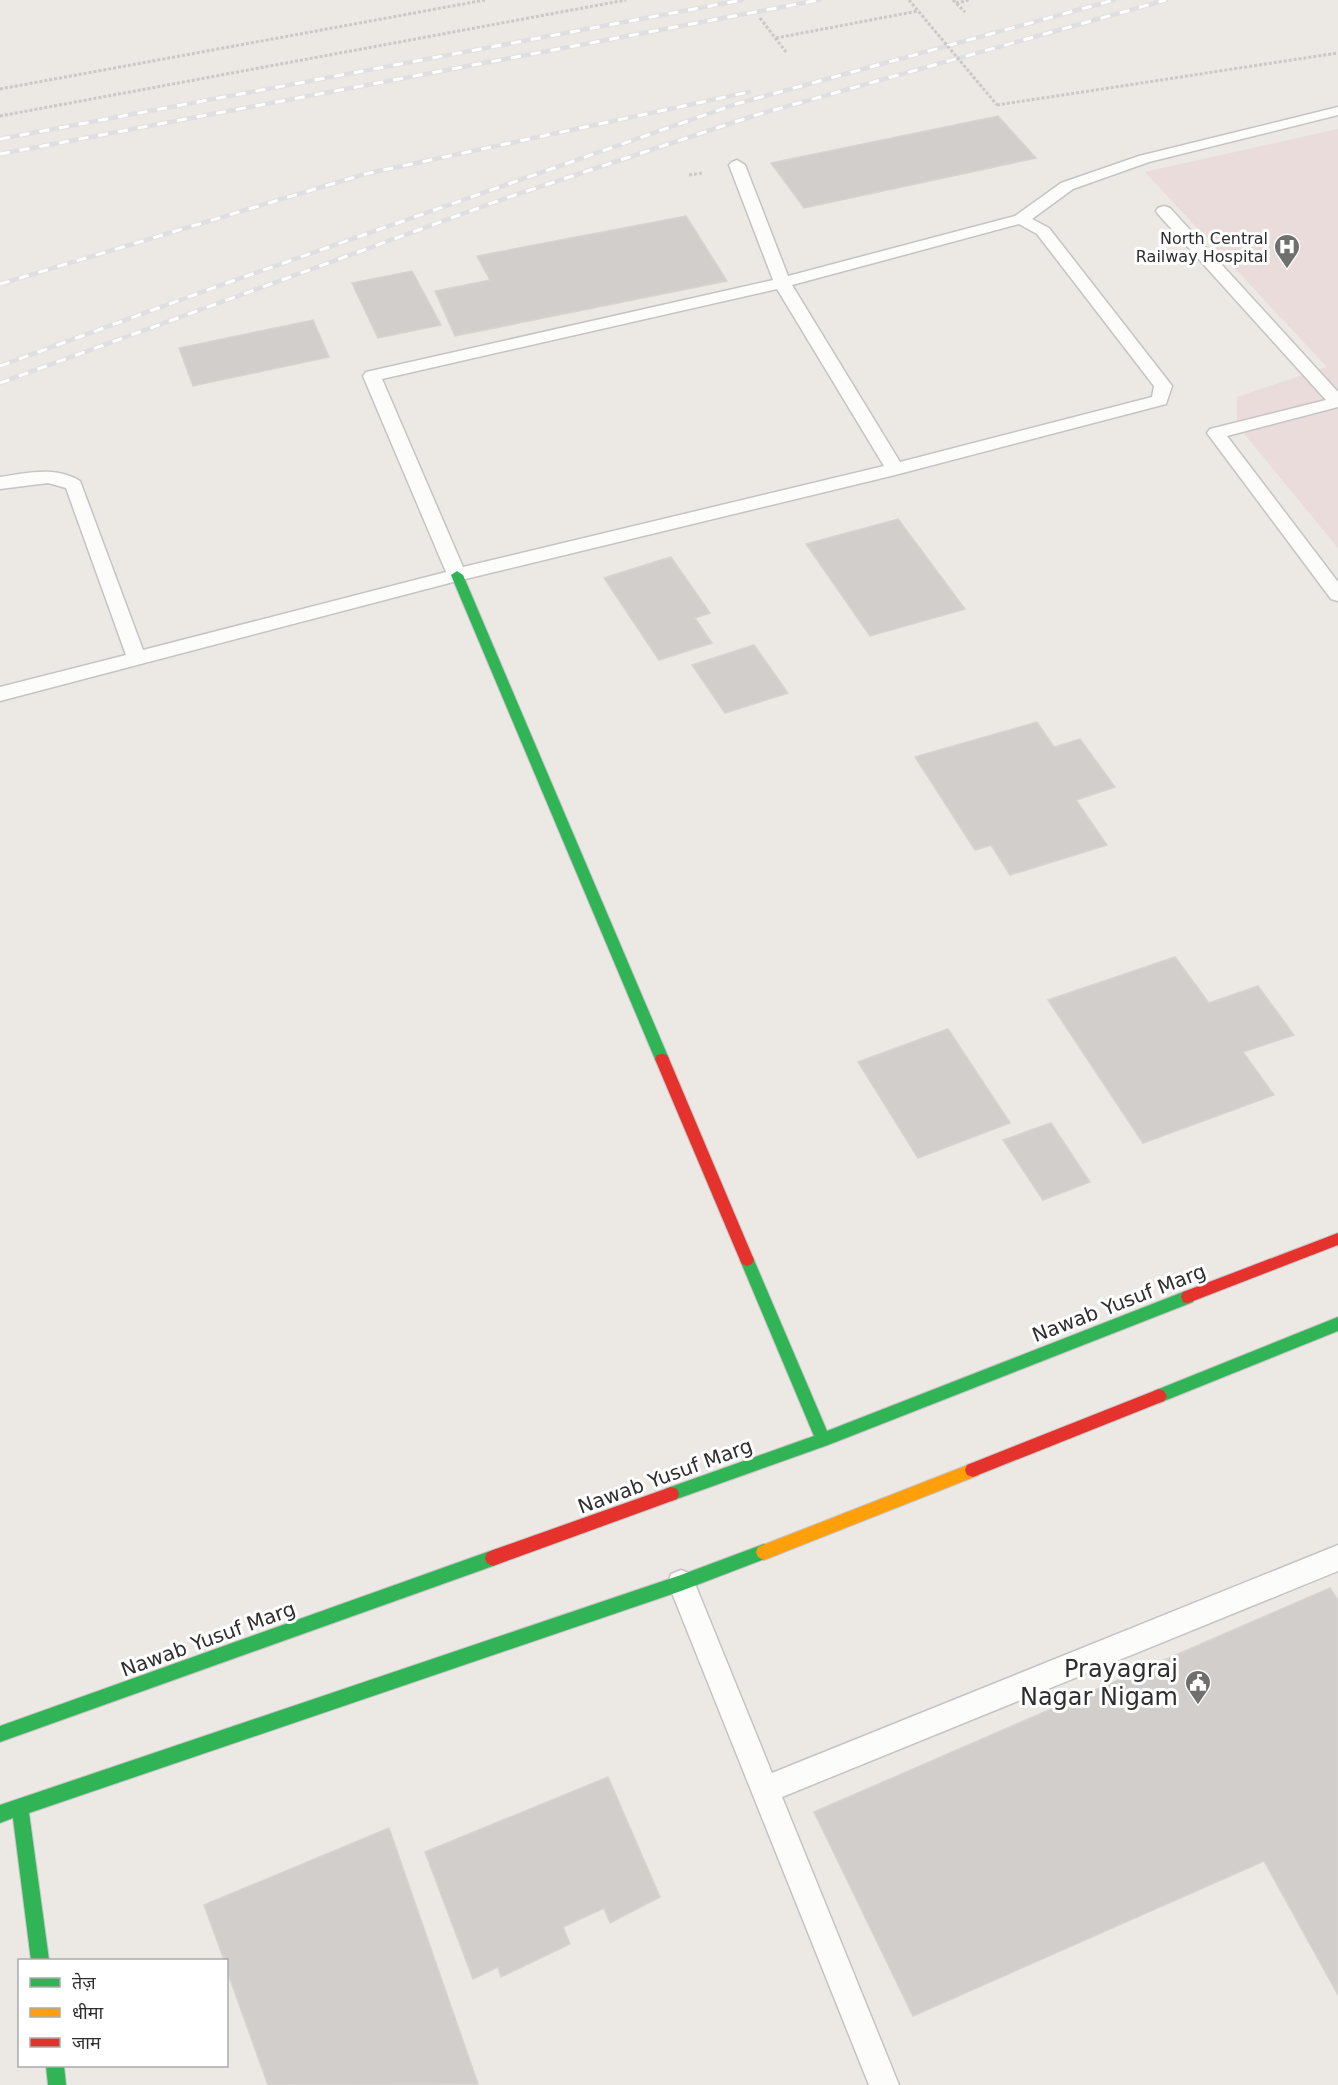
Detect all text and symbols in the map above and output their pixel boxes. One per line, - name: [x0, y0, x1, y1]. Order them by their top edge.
- place label: North Central Railway Hospital: [1136, 229, 1268, 266]
- hospital icon: North Central Railway Hospital: [1272, 232, 1302, 270]
- street label: Nawab Yusuf Marg: [1029, 1259, 1209, 1347]
- street label: Nawab Yusuf Marg: [574, 1433, 756, 1519]
- street label: Nawab Yusuf Marg: [117, 1596, 299, 1682]
- place label: Prayagraj Nagar Nigam: [1020, 1655, 1178, 1711]
- public building icon: Prayagraj Nagar Nigam: [1183, 1668, 1213, 1706]
- legend: [18, 1959, 228, 2067]
- text: तेज़: [72, 1972, 96, 1993]
- text: धीमा: [72, 2002, 103, 2023]
- text: जाम: [72, 2032, 102, 2053]

